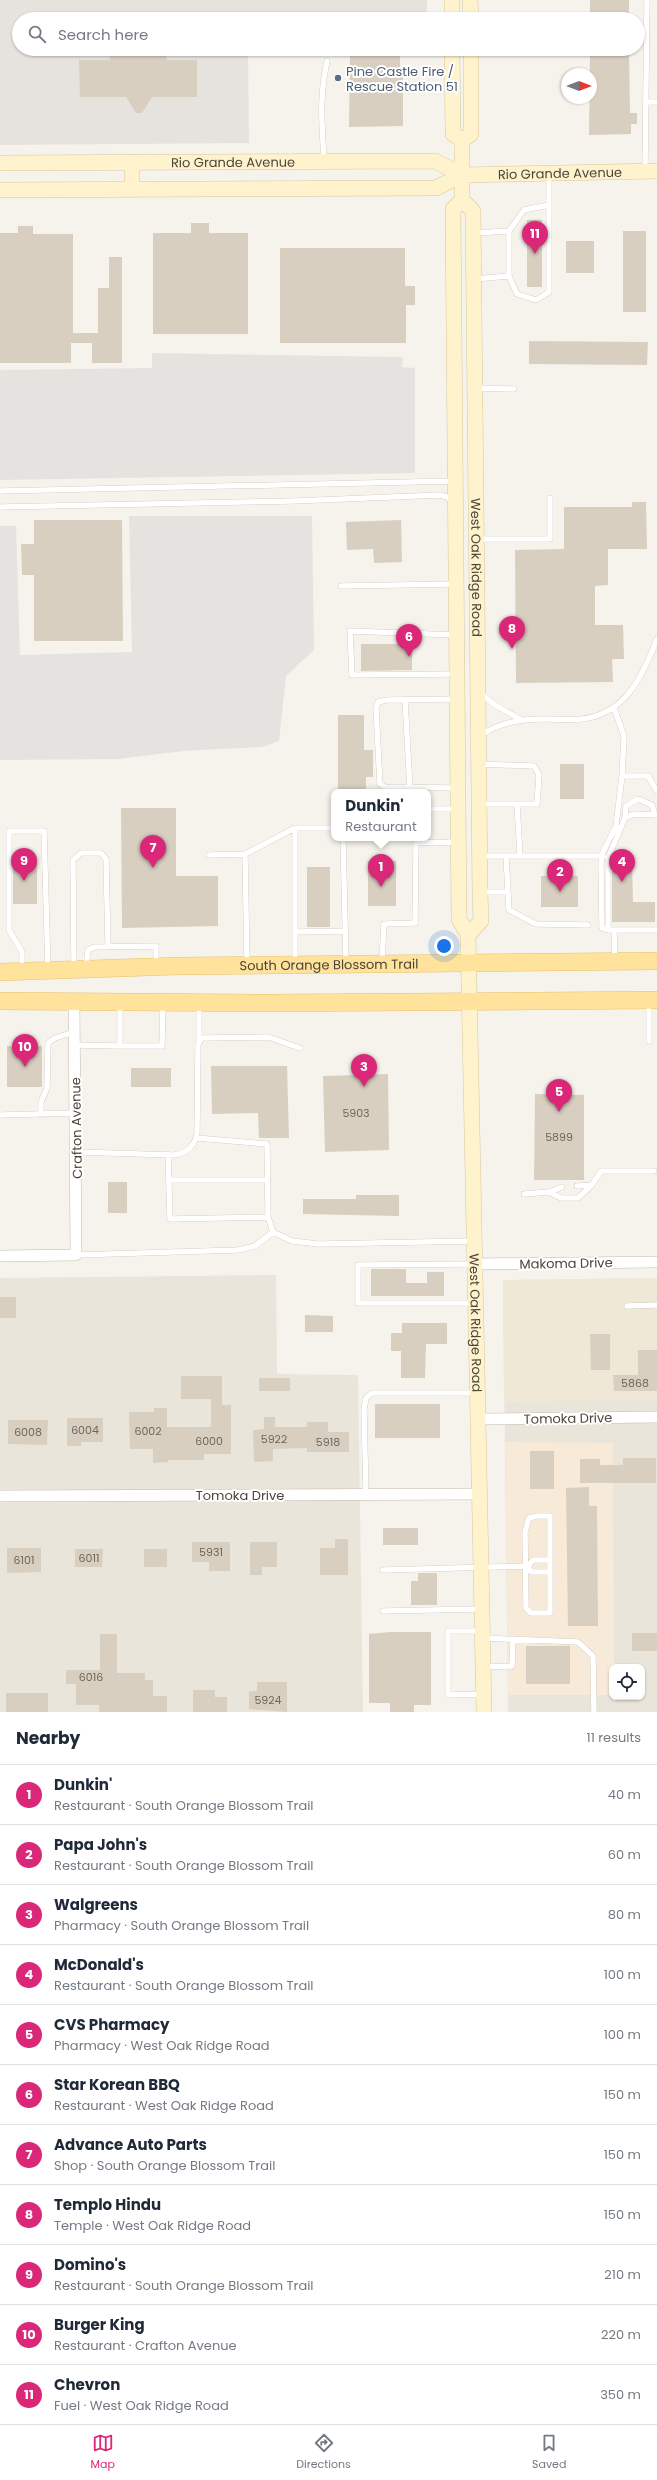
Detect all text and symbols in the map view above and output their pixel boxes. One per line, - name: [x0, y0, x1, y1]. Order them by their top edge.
- search box: [12, 12, 645, 56]
- icon: search: [26, 23, 48, 45]
- text: Search here: [58, 24, 148, 45]
- place label: Pine Castle Fire / Rescue Station 51: [346, 62, 458, 96]
- north arrow: [561, 68, 597, 104]
- marker: Pine Castle Fire / Rescue Station 51: [333, 73, 343, 83]
- street label: Rio Grande Avenue: [171, 153, 295, 172]
- street label: Rio Grande Avenue: [498, 163, 622, 184]
- pin: 11: [522, 221, 548, 254]
- street label: West Oak Ridge Road: [466, 498, 486, 637]
- pin: 8: [499, 616, 525, 649]
- pin: 6: [396, 624, 422, 657]
- popup: [331, 789, 431, 841]
- text: Dunkin': [345, 795, 404, 816]
- text: Restaurant: [345, 817, 417, 836]
- pin: 7: [140, 835, 166, 868]
- pin: 9: [11, 848, 37, 881]
- pin: 4: [609, 849, 635, 882]
- pin: 1: [368, 854, 394, 887]
- pin: 2: [547, 859, 573, 892]
- your location: [434, 936, 454, 956]
- street label: South Orange Blossom Trail: [239, 954, 418, 975]
- pin: 10: [12, 1034, 38, 1067]
- pin: 3: [351, 1054, 377, 1087]
- street label: Crafton Avenue: [66, 1077, 87, 1179]
- pin: 5: [546, 1079, 572, 1112]
- house number: 5903: [342, 1105, 370, 1121]
- house number: 5899: [545, 1129, 573, 1145]
- street label: West Oak Ridge Road: [465, 1253, 486, 1393]
- street label: Makoma Drive: [519, 1253, 613, 1274]
- house number: 5868: [621, 1375, 649, 1391]
- street label: Tomoka Drive: [524, 1408, 612, 1429]
- house number: 6004: [71, 1422, 99, 1438]
- house number: 6002: [134, 1423, 162, 1439]
- house number: 6008: [14, 1424, 42, 1440]
- house number: 5922: [261, 1431, 287, 1447]
- house number: 6000: [195, 1433, 223, 1449]
- house number: 5918: [316, 1434, 340, 1450]
- street label: Tomoka Drive: [196, 1486, 284, 1505]
- house number: 5931: [199, 1544, 223, 1560]
- house number: 6011: [79, 1550, 99, 1566]
- house number: 6101: [14, 1552, 34, 1568]
- map controls: [609, 1664, 645, 1700]
- button: locate: [609, 1664, 645, 1700]
- house number: 6016: [79, 1669, 103, 1685]
- house number: 5924: [254, 1692, 282, 1708]
- text: Nearby: [16, 1726, 80, 1750]
- text: 11 results: [586, 1728, 641, 1747]
- text: Dunkin': [54, 1774, 112, 1795]
- text: 1: [27, 1785, 31, 1804]
- text: 40 m: [608, 1785, 641, 1804]
- text: Restaurant · South Orange Blossom Trail: [54, 1796, 314, 1815]
- text: Papa John's: [54, 1834, 147, 1855]
- text: 2: [25, 1845, 33, 1864]
- text: 60 m: [608, 1845, 641, 1864]
- text: Restaurant · South Orange Blossom Trail: [54, 1856, 314, 1875]
- text: Walgreens: [54, 1894, 138, 1915]
- text: 3: [25, 1905, 33, 1924]
- text: 80 m: [608, 1905, 641, 1924]
- text: Pharmacy · South Orange Blossom Trail: [54, 1916, 309, 1935]
- text: McDonald's: [54, 1954, 144, 1975]
- text: 4: [25, 1965, 33, 1984]
- text: 100 m: [604, 1965, 641, 1984]
- text: Restaurant · South Orange Blossom Trail: [54, 1976, 314, 1995]
- text: CVS Pharmacy: [54, 2014, 170, 2035]
- text: 5: [25, 2025, 33, 2044]
- text: 100 m: [604, 2025, 641, 2044]
- text: Pharmacy · West Oak Ridge Road: [54, 2036, 270, 2055]
- text: Star Korean BBQ: [54, 2074, 180, 2095]
- text: 6: [25, 2085, 33, 2104]
- text: 150 m: [604, 2085, 641, 2104]
- text: Restaurant · West Oak Ridge Road: [54, 2096, 274, 2115]
- text: Advance Auto Parts: [54, 2134, 207, 2155]
- text: 7: [26, 2145, 32, 2164]
- text: 150 m: [604, 2145, 641, 2164]
- text: Shop · South Orange Blossom Trail: [54, 2156, 275, 2175]
- text: Templo Hindu: [54, 2194, 161, 2215]
- text: 8: [25, 2205, 33, 2224]
- text: 150 m: [604, 2205, 641, 2224]
- text: Temple · West Oak Ridge Road: [54, 2216, 251, 2235]
- text: Domino's: [54, 2254, 126, 2275]
- text: 9: [25, 2265, 33, 2284]
- text: 210 m: [604, 2265, 641, 2284]
- text: Restaurant · South Orange Blossom Trail: [54, 2276, 314, 2295]
- text: Burger King: [54, 2314, 145, 2335]
- text: 10: [22, 2325, 36, 2344]
- text: 220 m: [601, 2325, 641, 2344]
- text: Restaurant · Crafton Avenue: [54, 2336, 237, 2355]
- text: Chevron: [54, 2374, 120, 2395]
- text: 11: [24, 2385, 34, 2404]
- text: 350 m: [600, 2385, 641, 2404]
- text: Fuel · West Oak Ridge Road: [54, 2396, 229, 2415]
- tab: Map: [91, 2432, 115, 2473]
- tab: Directions: [296, 2432, 351, 2473]
- tab: Saved: [532, 2432, 566, 2473]

